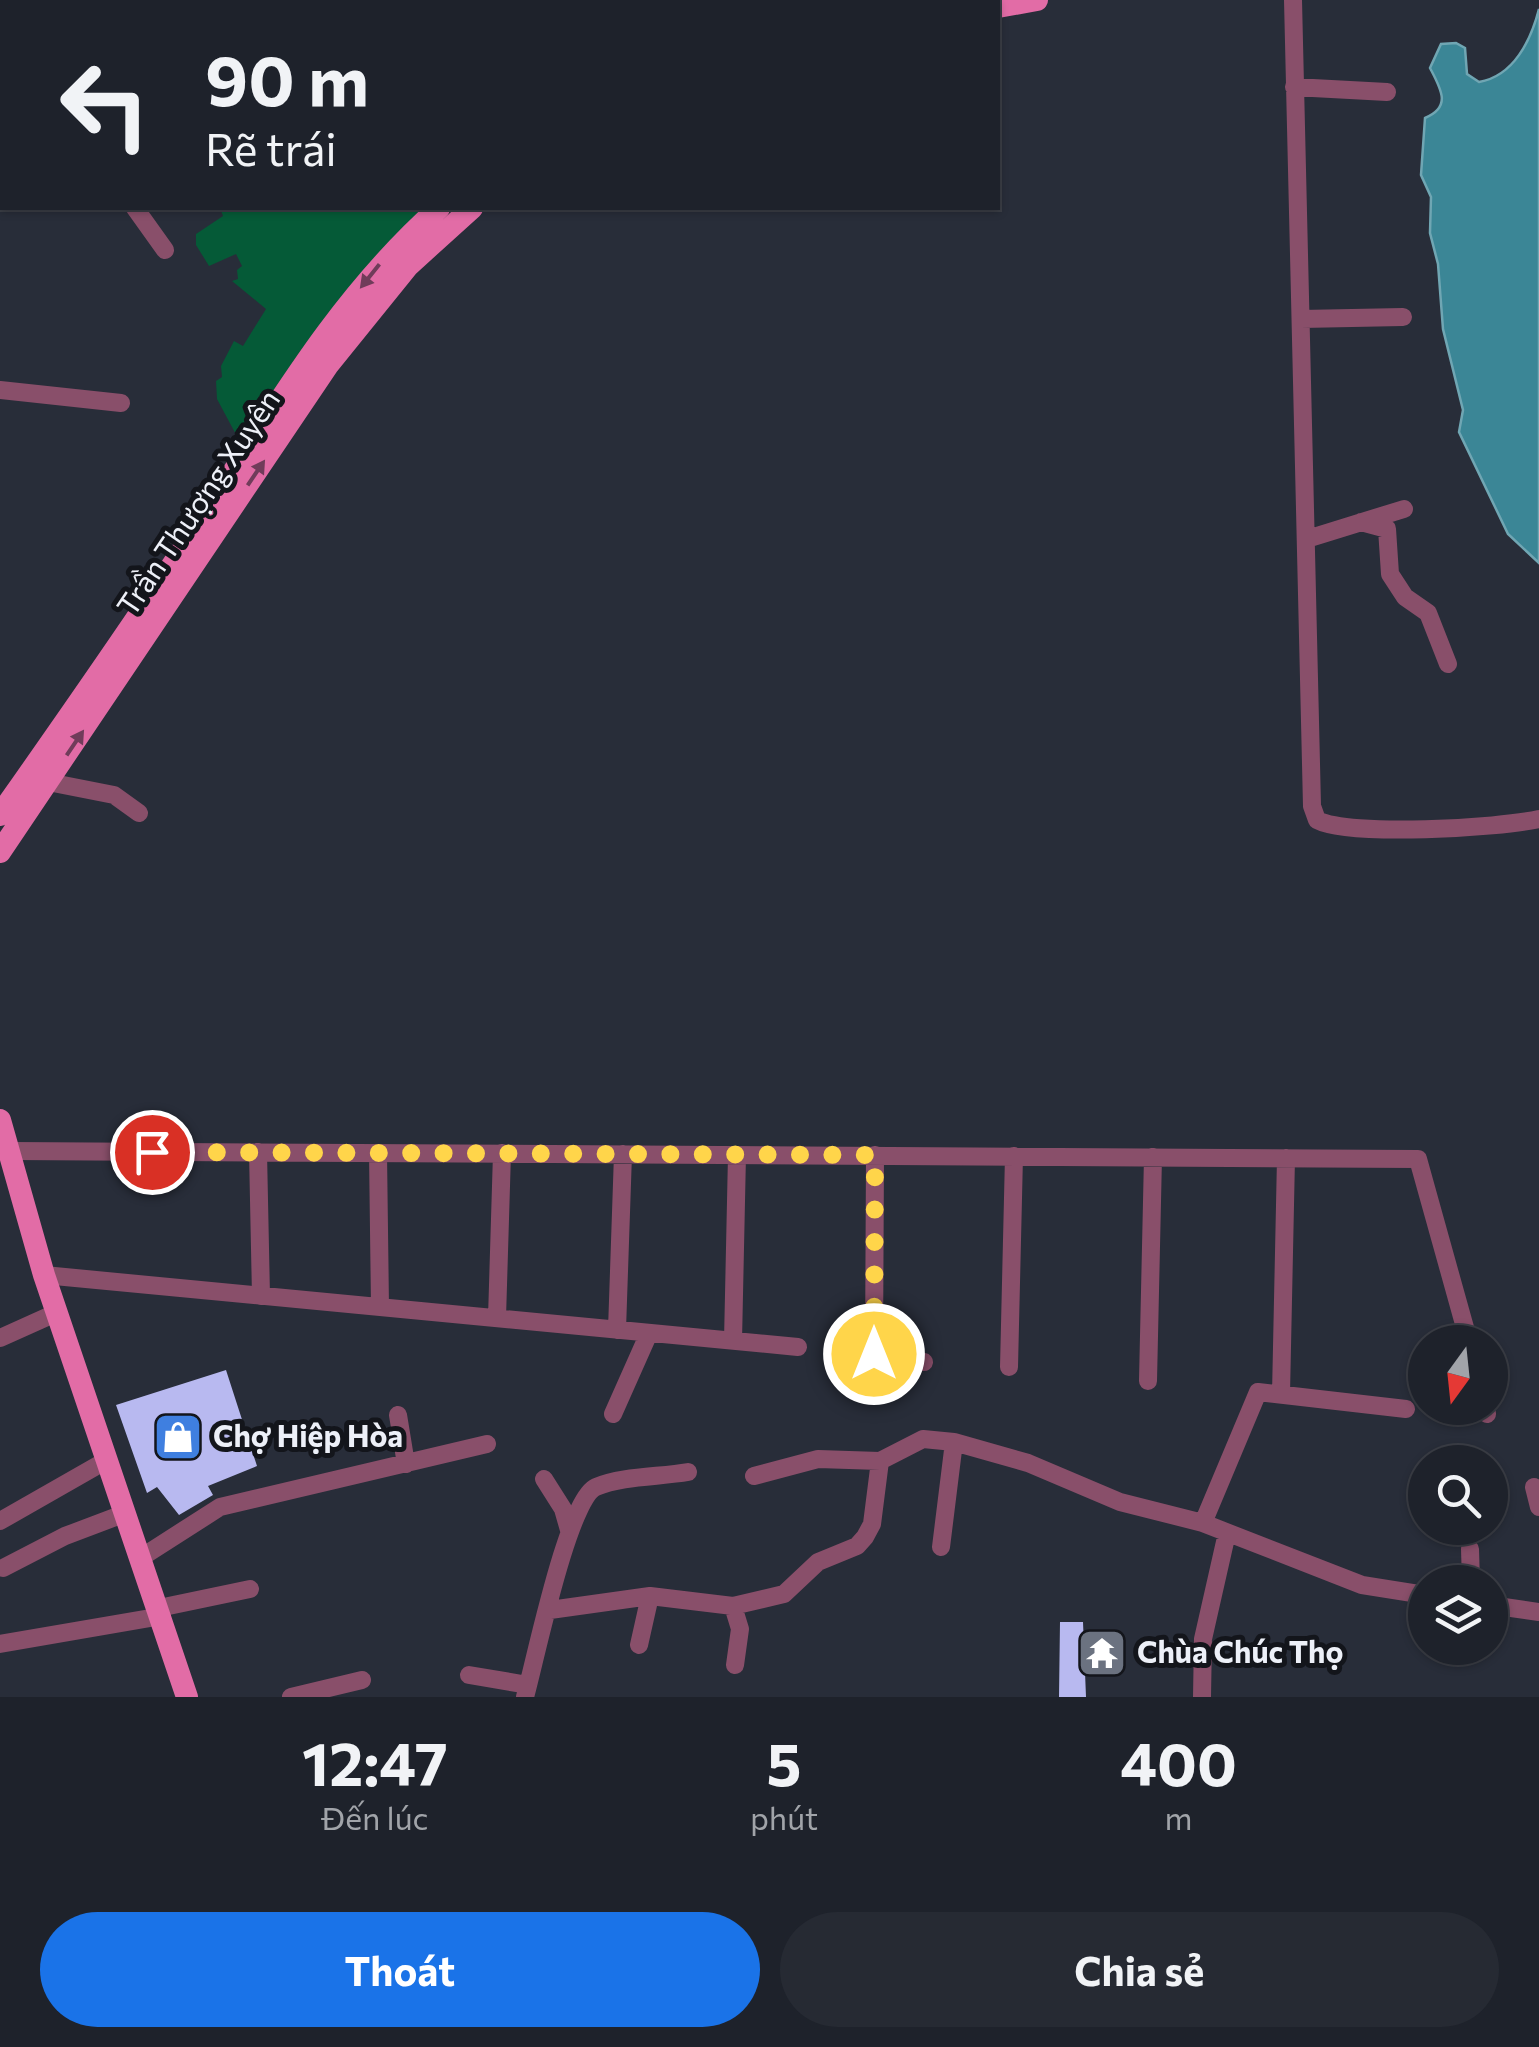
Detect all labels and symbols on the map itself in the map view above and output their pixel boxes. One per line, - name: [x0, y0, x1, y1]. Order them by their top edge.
- one-way arrow: [360, 264, 381, 289]
- street label: Trần Thượng Xuyên: [107, 381, 286, 622]
- one-way arrow: [246, 459, 264, 486]
- one-way arrow: [65, 729, 84, 756]
- pin: [110, 1110, 195, 1195]
- position arrow: [822, 1302, 926, 1406]
- north arrow: [1408, 1325, 1508, 1425]
- shop icon: Chợ Hiệp Hòa: [152, 1411, 204, 1463]
- place label: Chợ Hiệp Hòa: [213, 1416, 403, 1454]
- temple icon: Chùa Chúc Thọ: [1076, 1627, 1128, 1679]
- place label: Chùa Chúc Thọ: [1137, 1632, 1343, 1670]

